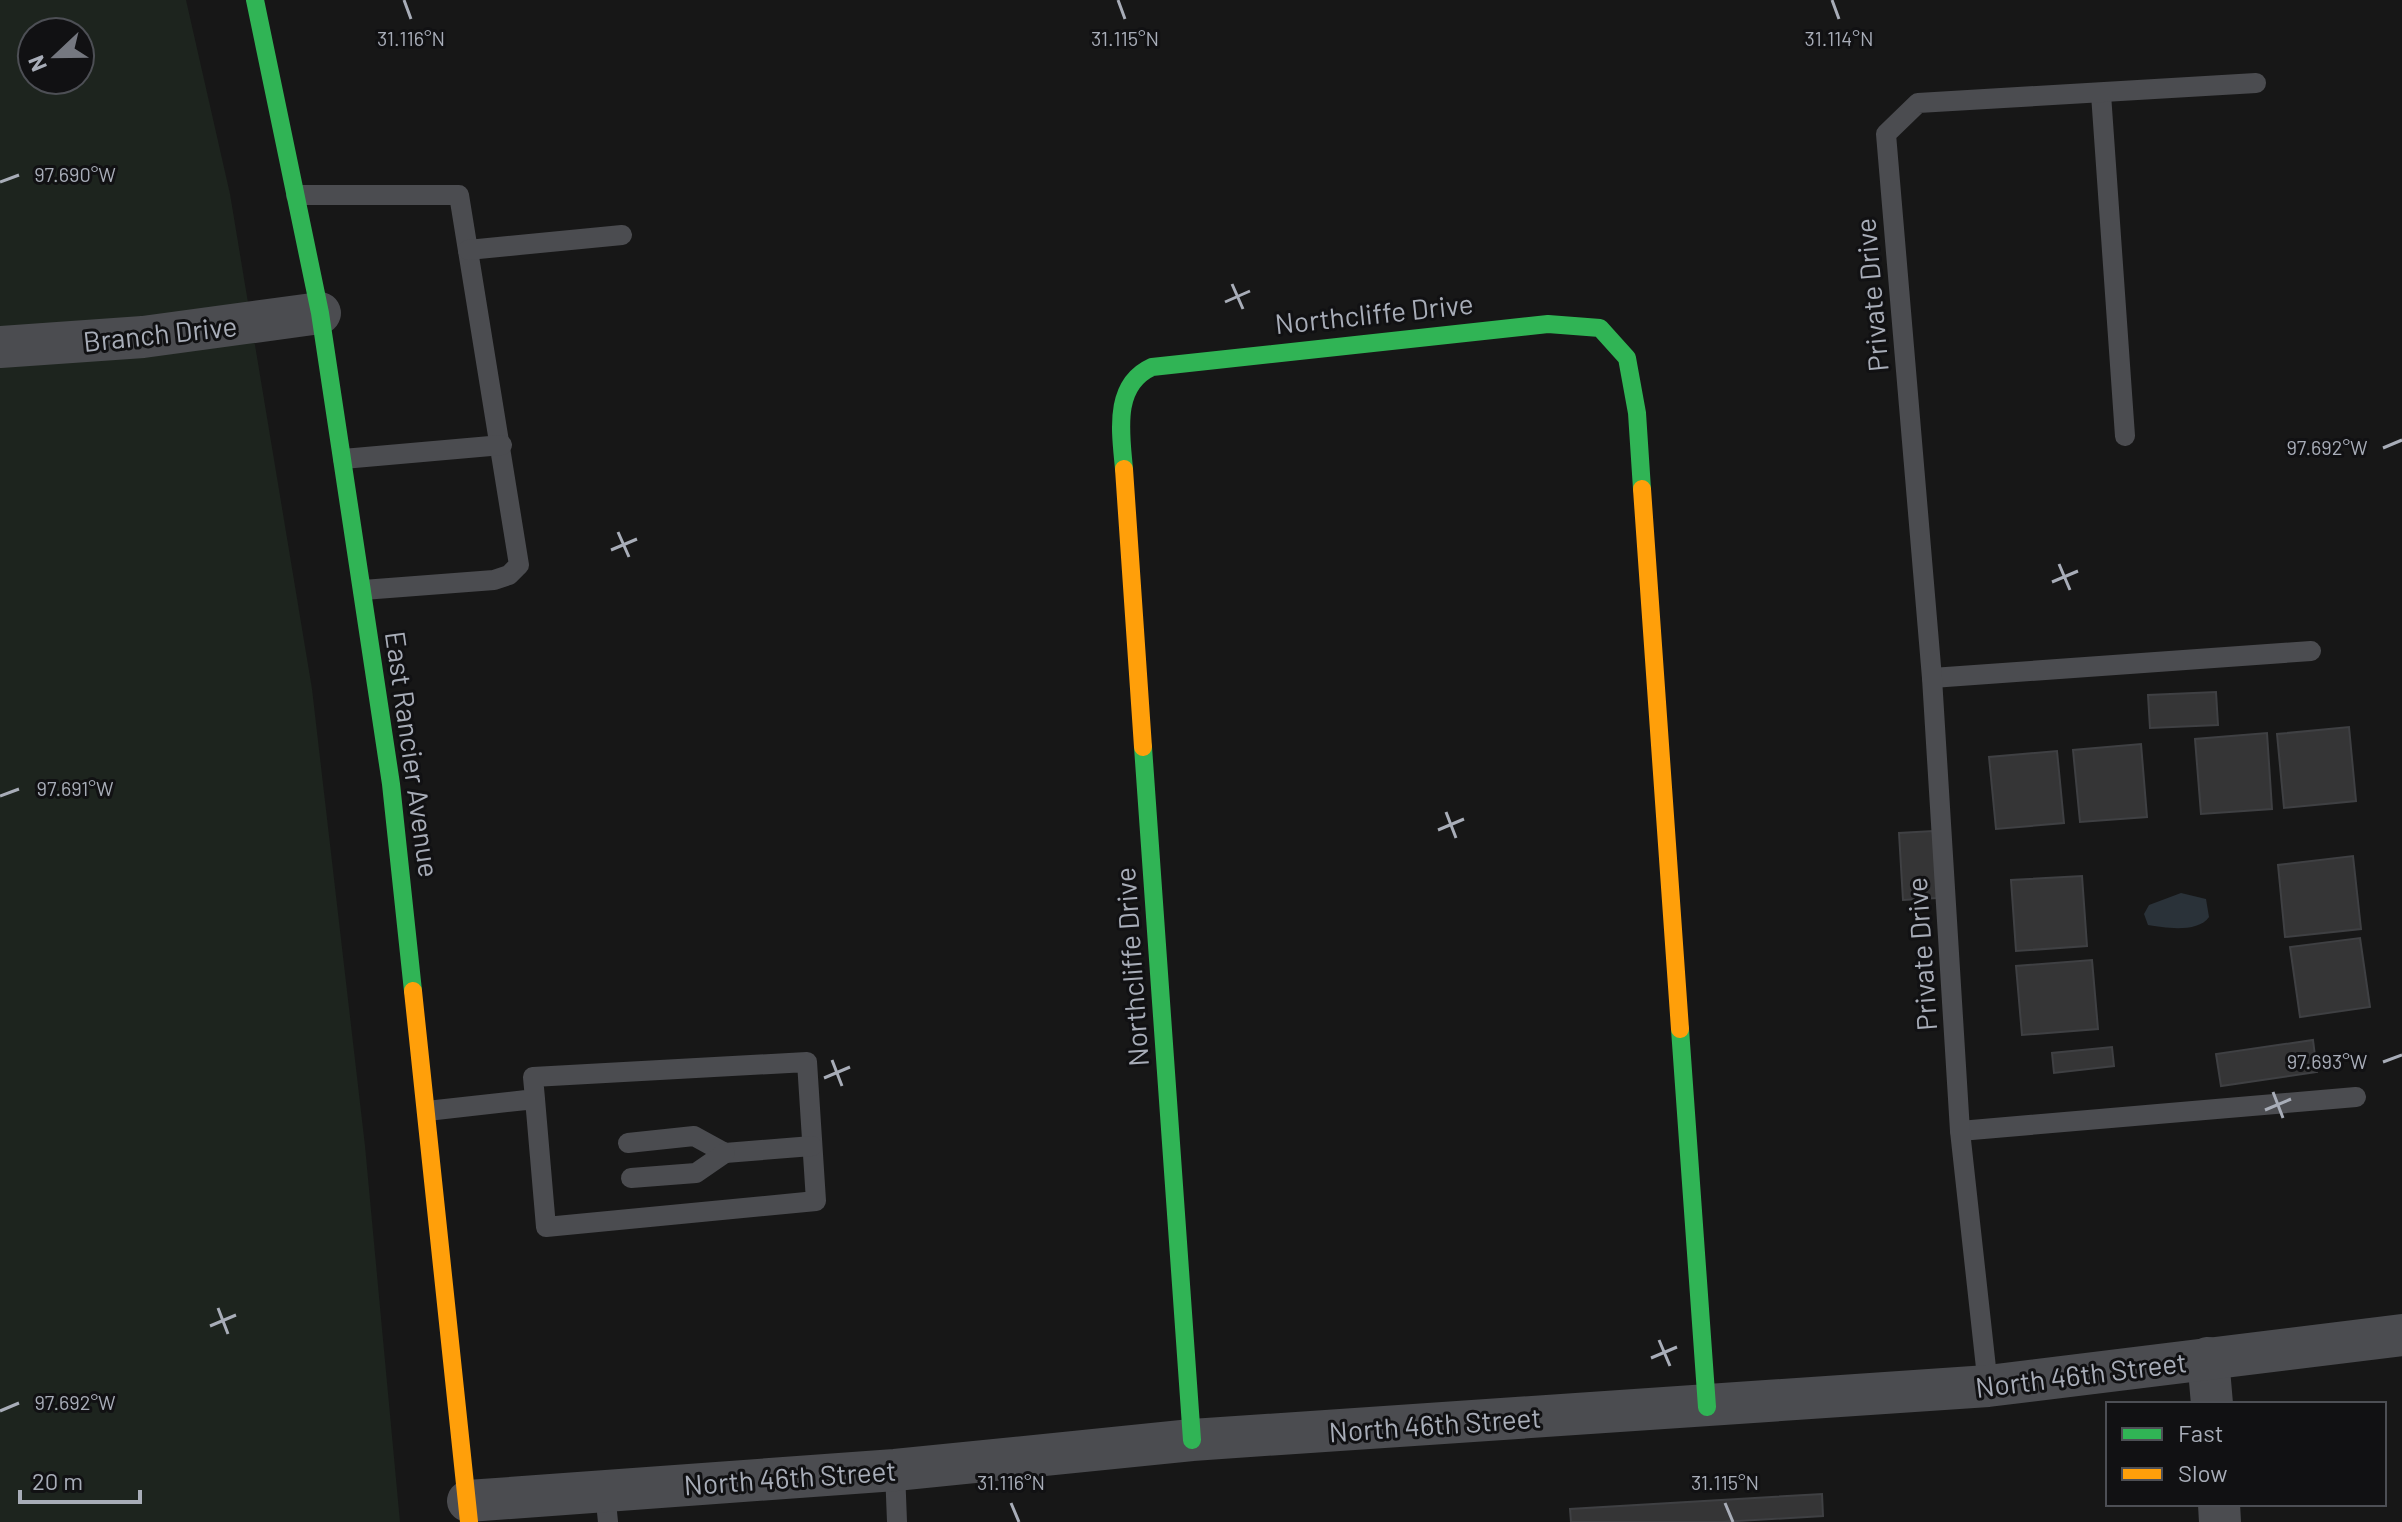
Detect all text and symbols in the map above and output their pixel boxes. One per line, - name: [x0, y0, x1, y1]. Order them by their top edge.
- north arrow: [16, 16, 96, 96]
- text: 31.116°N: [377, 26, 445, 50]
- text: 31.115°N: [1091, 26, 1159, 50]
- text: 31.114°N: [1805, 26, 1873, 50]
- text: N: [22, 52, 51, 76]
- text: 97.690°W: [34, 162, 116, 186]
- street label: Private Drive: [1847, 217, 1895, 373]
- street label: Northcliffe Drive: [1273, 286, 1475, 340]
- street label: Branch Drive: [81, 308, 239, 358]
- text: 97.692°W: [2286, 435, 2368, 459]
- street label: East Rancier Avenue: [379, 629, 447, 879]
- text: 97.691°W: [36, 776, 114, 800]
- street label: Northcliffe Drive: [1107, 866, 1155, 1068]
- street label: Private Drive: [1899, 876, 1943, 1032]
- text: 97.693°W: [2287, 1049, 2368, 1073]
- street label: North 46th Street: [1973, 1344, 2189, 1404]
- text: 97.692°W: [34, 1390, 116, 1414]
- street label: North 46th Street: [1328, 1400, 1542, 1448]
- legend: [2106, 1402, 2386, 1506]
- text: Fast: [2178, 1418, 2223, 1447]
- street label: North 46th Street: [683, 1453, 897, 1501]
- scale bar: [20, 1454, 140, 1504]
- text: Slow: [2178, 1458, 2227, 1487]
- text: 20 m: [32, 1466, 83, 1495]
- text: 31.116°N: [977, 1470, 1045, 1494]
- text: 31.115°N: [1691, 1470, 1759, 1494]

